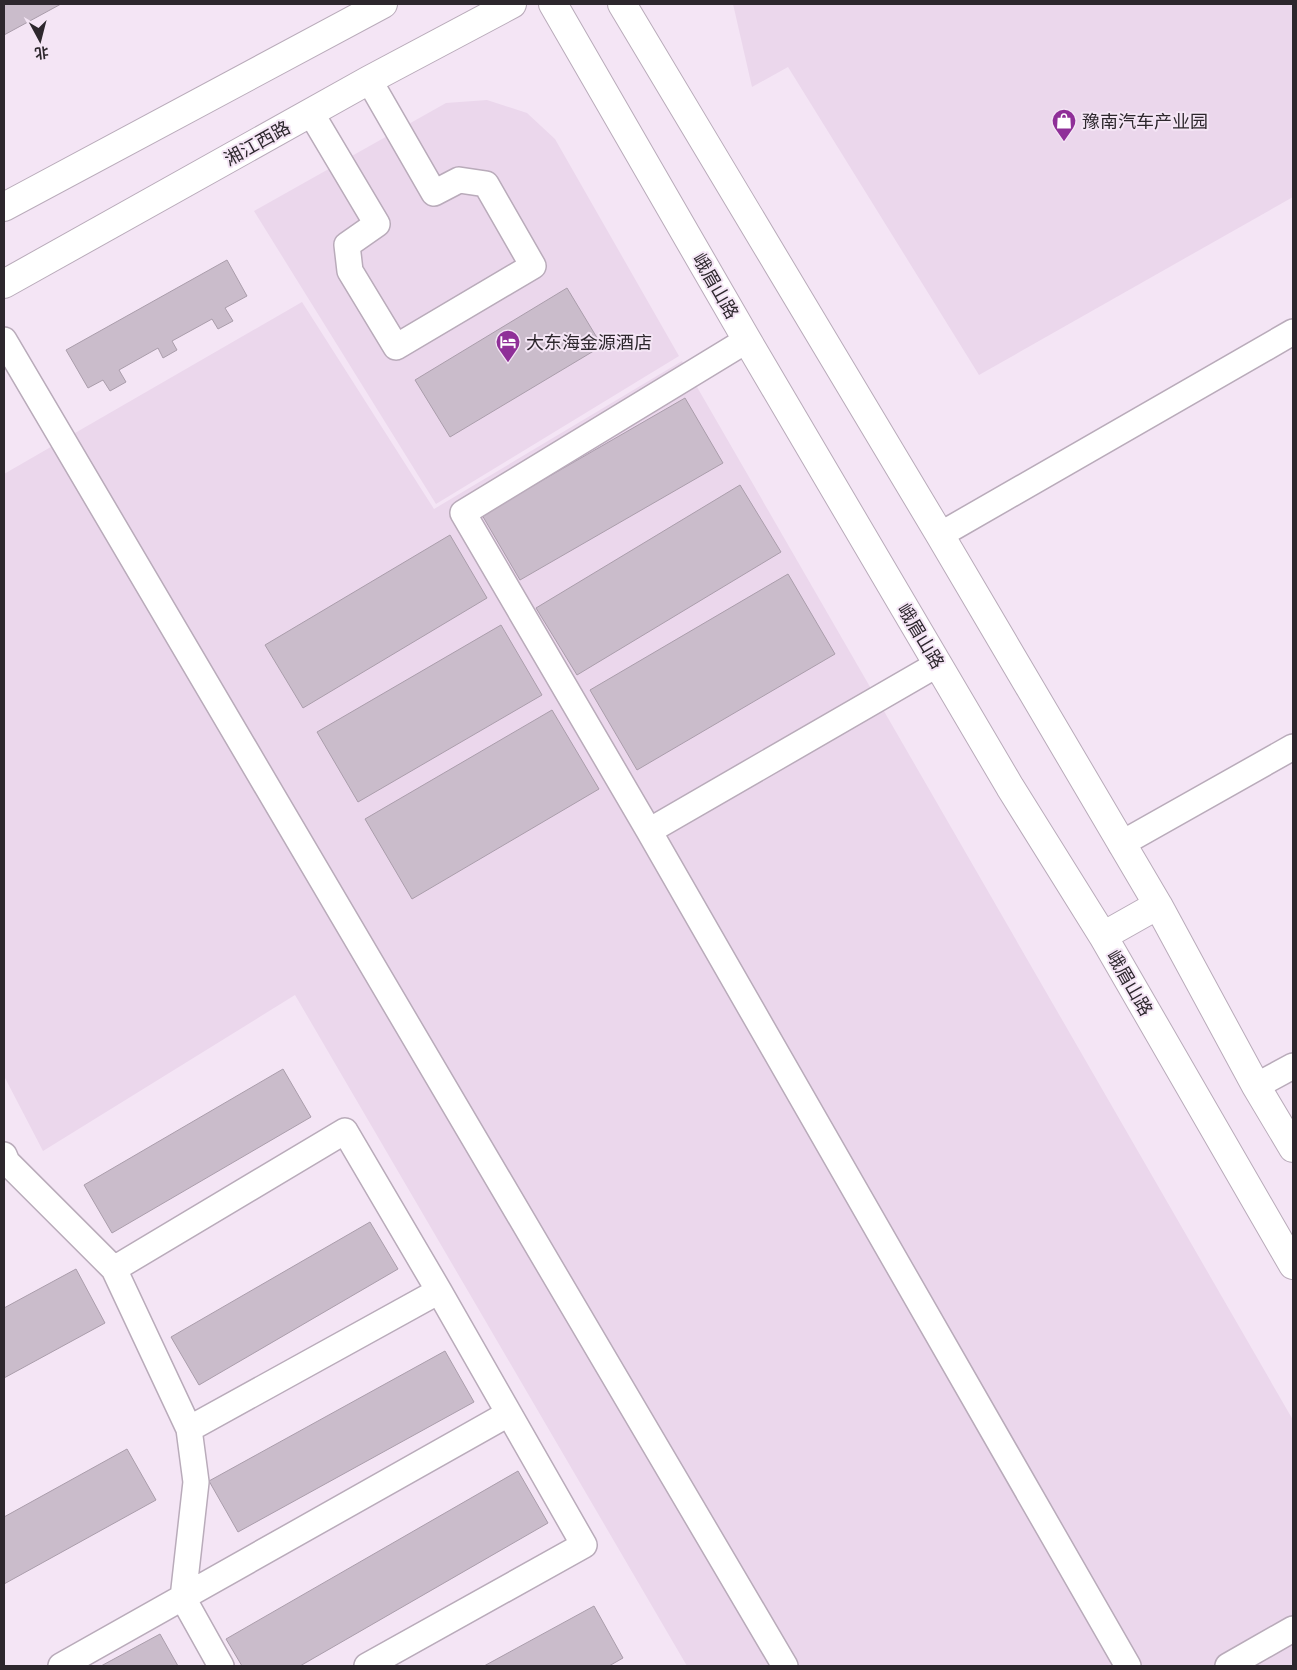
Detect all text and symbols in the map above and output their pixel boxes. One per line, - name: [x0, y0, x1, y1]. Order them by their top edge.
- north arrow: [15, 15, 65, 65]
- text: 北: [34, 43, 50, 63]
- shop icon: 豫南汽车产业园: [1051, 108, 1077, 142]
- place label: 豫南汽车产业园: [1082, 110, 1208, 133]
- street label: 湘江西路: [220, 115, 294, 171]
- street label: 峨眉山路: [688, 249, 744, 323]
- hotel icon: 大东海金源酒店: [495, 329, 521, 363]
- place label: 大东海金源酒店: [526, 331, 652, 354]
- street label: 峨眉山路: [893, 599, 949, 673]
- street label: 峨眉山路: [1102, 946, 1158, 1020]

